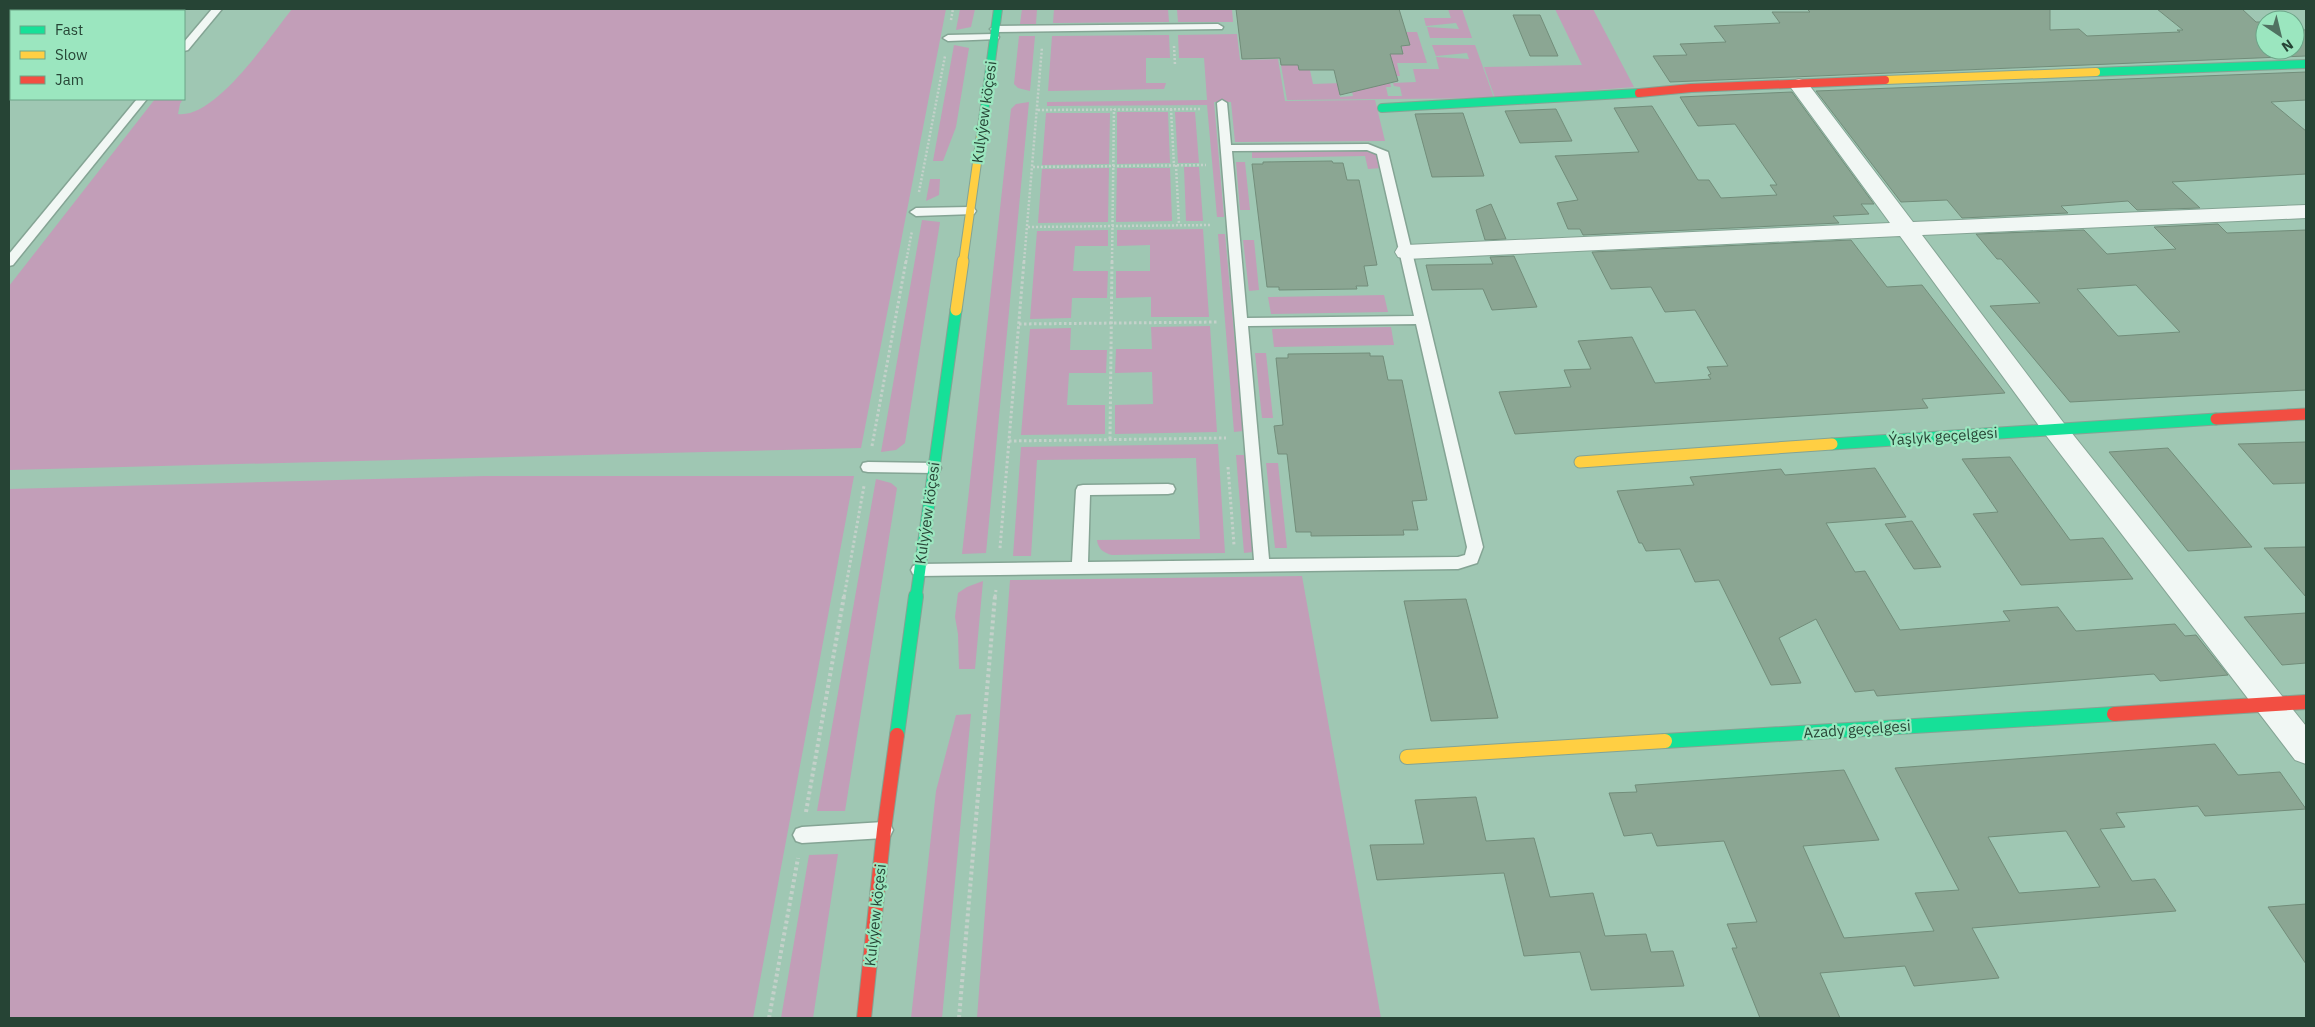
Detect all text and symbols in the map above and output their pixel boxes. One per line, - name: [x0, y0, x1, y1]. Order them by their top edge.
- legend: [10, 10, 185, 100]
- north arrow: [2255, 10, 2305, 60]
- text: Fast: [55, 20, 83, 39]
- text: N: [2278, 35, 2297, 56]
- text: Slow: [55, 45, 88, 64]
- street label: Kulyýew köçesi: [967, 60, 1001, 164]
- text: Jam: [55, 70, 84, 89]
- street label: Ýaşlyk geçelgesi: [1888, 423, 1998, 449]
- street label: Kulyýew köçesi: [910, 461, 944, 565]
- street label: Azady geçelgesi: [1803, 716, 1911, 742]
- street label: Kulyýew köçesi: [860, 863, 890, 967]

